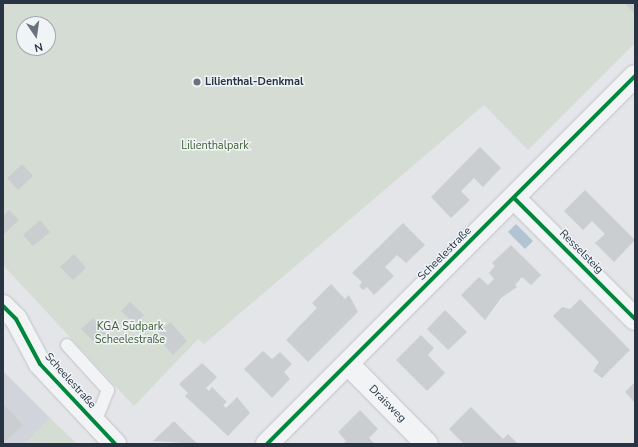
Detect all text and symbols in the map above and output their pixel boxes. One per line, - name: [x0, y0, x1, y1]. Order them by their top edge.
- north arrow: [16, 16, 56, 56]
- text: N: [33, 39, 44, 55]
- place label: Lilienthal-Denkmal: [205, 75, 303, 89]
- marker: Lilienthal-Denkmal: [192, 77, 202, 87]
- park label: Lilienthalpark: [181, 139, 249, 153]
- street label: Scheelestraße: [415, 224, 475, 284]
- street label: Resselsteig: [556, 227, 606, 277]
- park label: KGA Südpark Scheelestraße: [95, 321, 165, 347]
- street label: Scheelestraße: [42, 350, 98, 412]
- street label: Draisweg: [366, 383, 408, 425]

